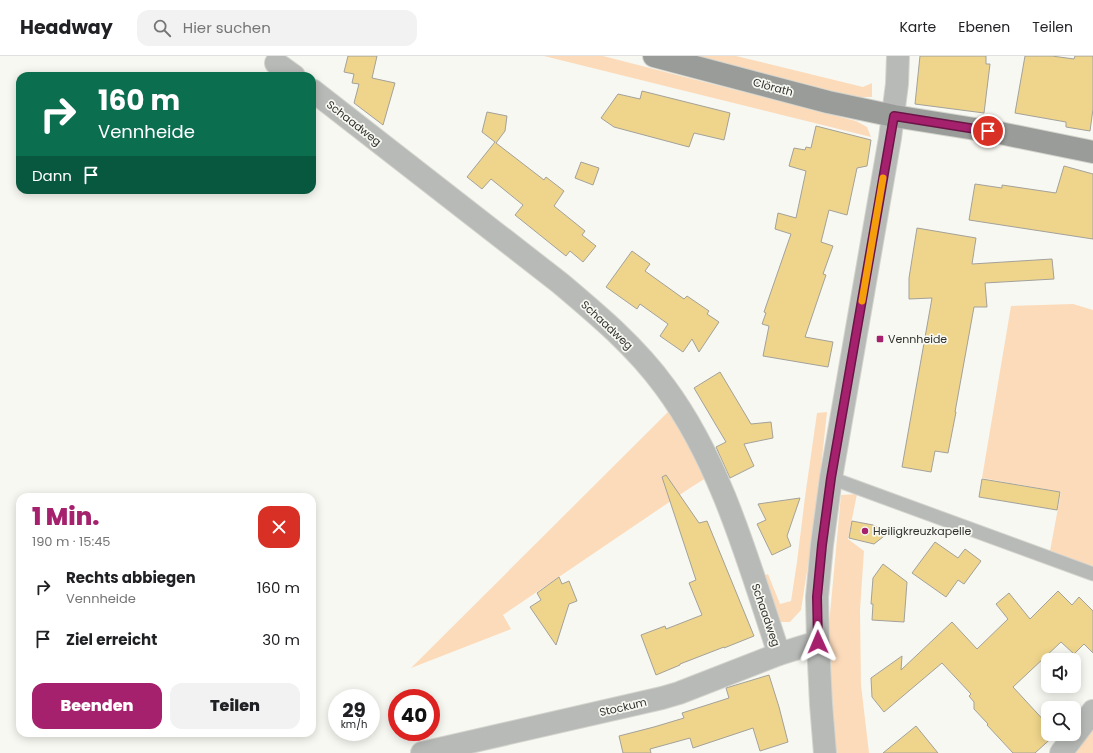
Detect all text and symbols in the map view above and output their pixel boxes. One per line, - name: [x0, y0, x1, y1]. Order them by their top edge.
- search box: [137, 10, 417, 46]
- text: Headway: [20, 14, 113, 41]
- icon: search: [151, 17, 173, 39]
- text: Hier suchen: [183, 17, 271, 38]
- text: Karte: [899, 17, 936, 37]
- text: Ebenen: [958, 17, 1010, 37]
- text: Teilen: [1032, 17, 1073, 37]
- street label: Clörath: [751, 74, 795, 100]
- text: 160 m: [98, 81, 180, 120]
- icon: right: [32, 88, 84, 140]
- street label: Schaadweg: [323, 96, 385, 150]
- pin: [971, 114, 1005, 148]
- text: Vennheide: [98, 119, 195, 144]
- icon: arrive: [977, 120, 999, 142]
- icon: arrive: [80, 164, 102, 186]
- text: Dann: [32, 165, 72, 186]
- street label: Schaadweg: [577, 297, 637, 353]
- place label: Vennheide: [888, 331, 947, 347]
- marker: Vennheide: [875, 334, 885, 344]
- text: 1 Min.: [32, 500, 99, 533]
- button: close: [258, 506, 300, 548]
- place label: Heiligkreuzkapelle: [873, 523, 971, 539]
- marker: Heiligkreuzkapelle: [860, 526, 870, 536]
- text: 190 m · 15:45: [32, 532, 111, 551]
- text: Rechts abbiegen: [66, 567, 196, 588]
- icon: right: [32, 576, 54, 598]
- text: 160 m: [257, 577, 300, 598]
- street label: Schaadweg: [748, 581, 784, 649]
- text: Vennheide: [66, 589, 136, 608]
- position arrow: [797, 621, 839, 663]
- icon: arrive: [32, 628, 54, 650]
- text: Ziel erreicht: [66, 629, 157, 650]
- text: 30 m: [262, 629, 300, 650]
- map controls: [1041, 653, 1081, 741]
- button: sound: [1041, 653, 1081, 693]
- button: Beenden: [32, 683, 162, 729]
- button: Teilen: [170, 683, 300, 729]
- speed limit sign: 40: [388, 689, 440, 741]
- street label: Stockum: [598, 694, 648, 720]
- text: 29: [342, 696, 366, 724]
- button: search: [1041, 701, 1081, 741]
- text: km/h: [341, 717, 367, 732]

